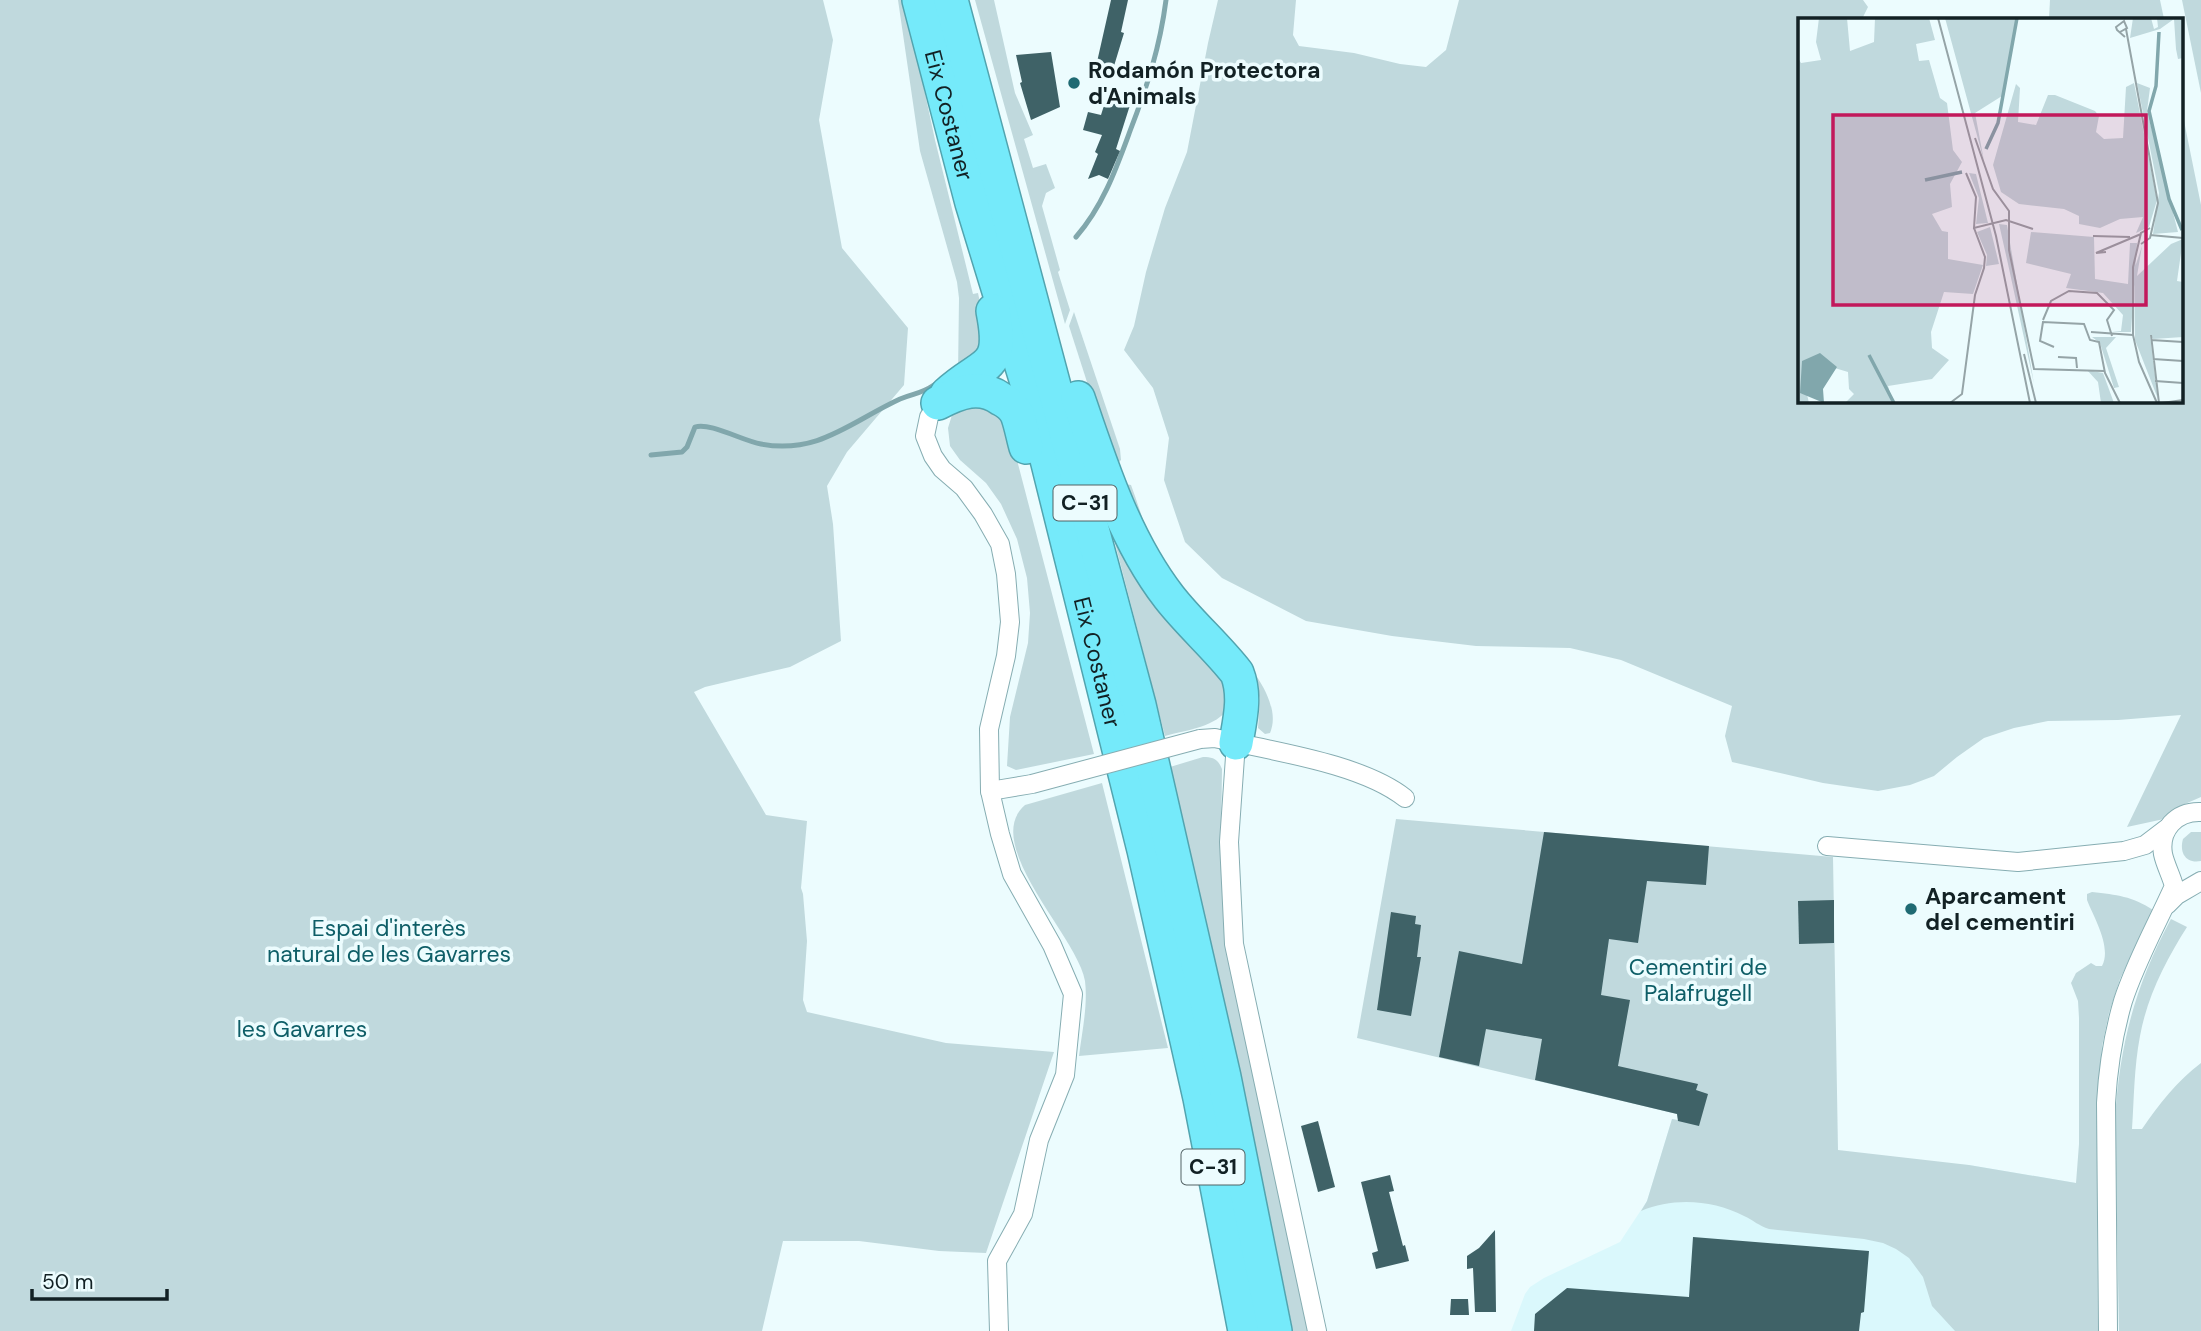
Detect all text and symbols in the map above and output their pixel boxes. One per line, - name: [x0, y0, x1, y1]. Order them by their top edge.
- inset map: [1798, 18, 2184, 402]
- street label: Eix Costaner: [918, 47, 980, 184]
- place label: Rodamón Protectora d'Animals: [1088, 55, 1321, 111]
- marker: Rodamón Protectora d'Animals: [1066, 75, 1082, 91]
- road number: C-31: [1054, 486, 1116, 520]
- street label: Eix Costaner: [1067, 594, 1128, 731]
- place label: Aparcament del cementiri: [1925, 881, 2075, 937]
- marker: Aparcament del cementiri: [1903, 901, 1919, 917]
- park label: Espai d'interès natural de les Gavarres: [267, 913, 511, 969]
- park label: Cementiri de Palafrugell: [1629, 952, 1767, 1008]
- park label: les Gavarres: [237, 1014, 367, 1044]
- road number: C-31: [1182, 1150, 1244, 1184]
- scale bar: [32, 1258, 166, 1302]
- text: 50 m: [42, 1268, 93, 1296]

